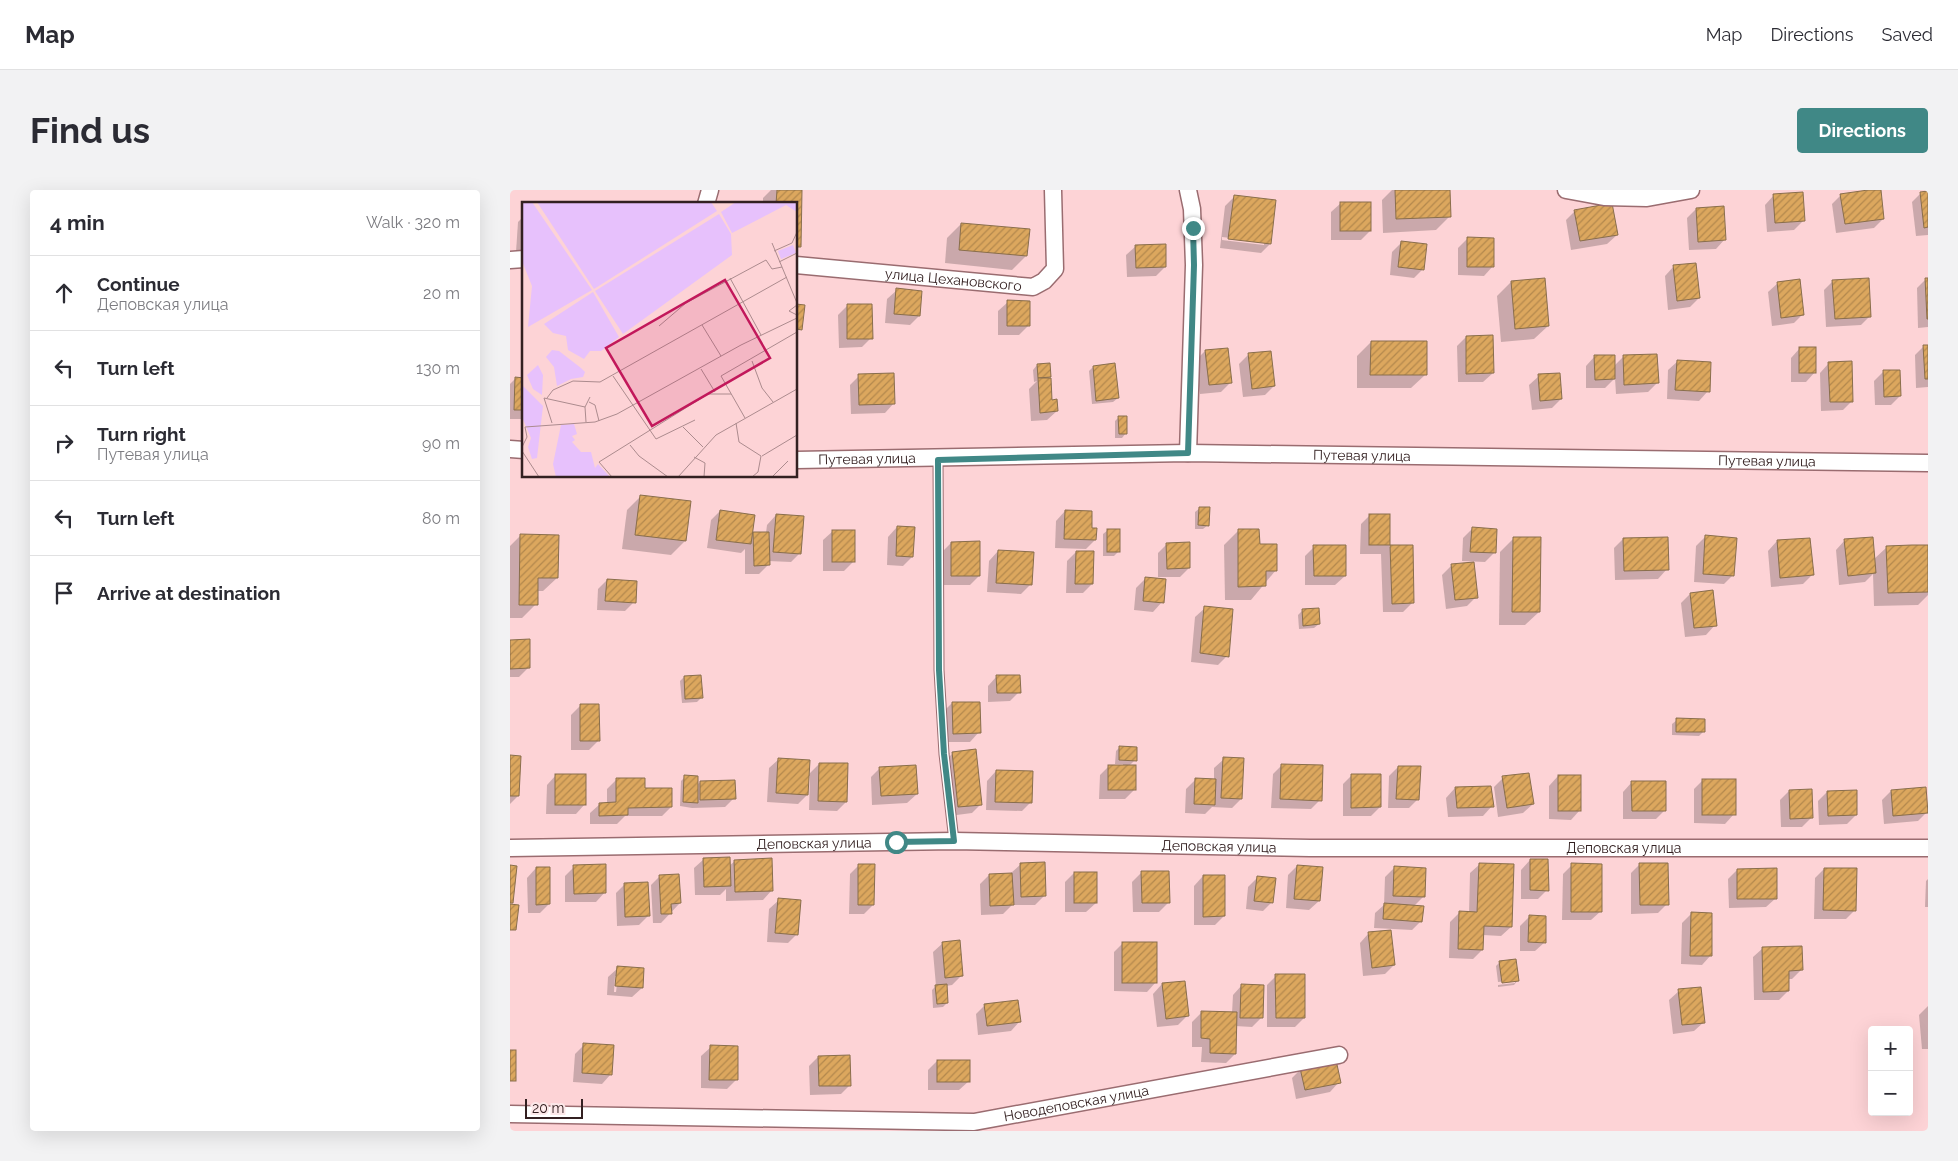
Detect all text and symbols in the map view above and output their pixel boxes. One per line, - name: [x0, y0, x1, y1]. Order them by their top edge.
- text: Map: [25, 20, 75, 49]
- text: Map: [1706, 24, 1742, 45]
- text: Directions: [1770, 24, 1854, 45]
- text: Saved: [1882, 24, 1933, 45]
- button: Directions: [1797, 108, 1928, 153]
- text: Find us: [30, 110, 150, 151]
- inset map: [522, 202, 798, 478]
- text: 4 min: [50, 210, 105, 235]
- text: Walk · 320 m: [366, 213, 460, 232]
- route end: [1182, 217, 1205, 240]
- street label: улица Цехановского: [884, 265, 1022, 294]
- text: Continue: [97, 273, 180, 295]
- icon: ahead: [50, 279, 78, 307]
- text: 20 m: [423, 284, 460, 303]
- text: Деповская улица: [97, 295, 229, 314]
- icon: left: [50, 354, 78, 382]
- text: Turn left: [97, 357, 174, 379]
- text: 130 m: [416, 359, 460, 378]
- text: Turn right: [97, 423, 186, 445]
- icon: right: [50, 429, 78, 457]
- text: 90 m: [422, 434, 460, 453]
- text: Путевая улица: [97, 445, 209, 464]
- street label: Путевая улица: [1313, 447, 1411, 464]
- street label: Путевая улица: [818, 450, 916, 468]
- street label: Путевая улица: [1718, 452, 1816, 469]
- icon: left: [50, 504, 78, 532]
- text: Turn left: [97, 507, 174, 529]
- text: 80 m: [422, 509, 460, 528]
- icon: arrive: [50, 579, 78, 607]
- text: Arrive at destination: [97, 582, 281, 604]
- route start: [885, 831, 908, 854]
- street label: Деповская улица: [756, 834, 872, 852]
- street label: Деповская улица: [1161, 837, 1277, 855]
- street label: Деповская улица: [1566, 840, 1681, 856]
- map controls: [1868, 1026, 1913, 1116]
- button: +: [1868, 1026, 1913, 1071]
- button: −: [1868, 1071, 1913, 1116]
- street label: Новодеповская улица: [1002, 1082, 1150, 1124]
- scale bar: [525, 1096, 582, 1119]
- text: 20 m: [532, 1100, 564, 1116]

